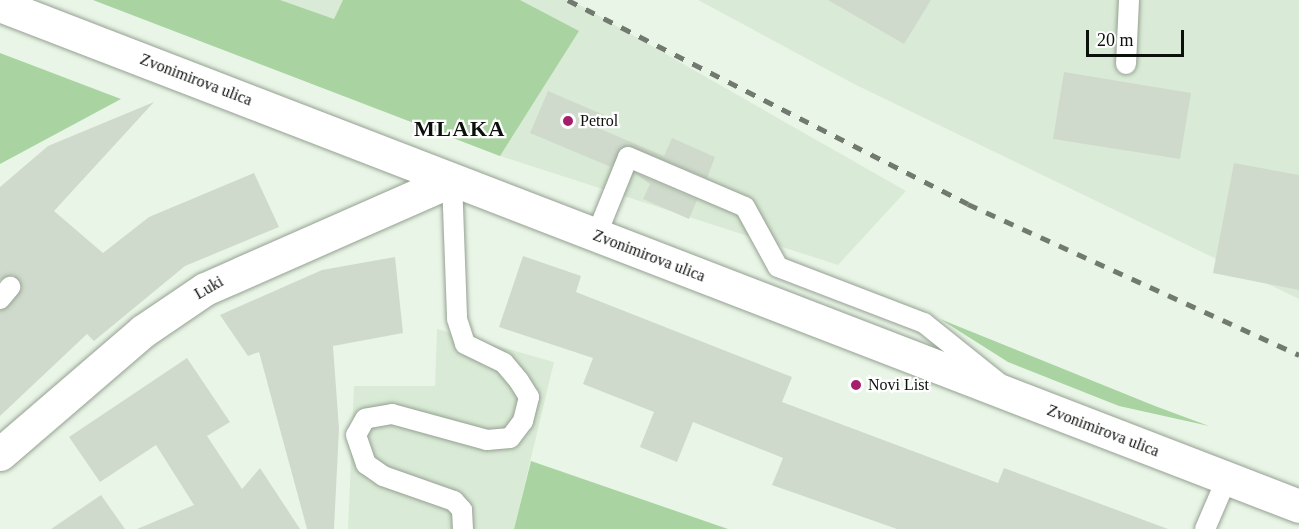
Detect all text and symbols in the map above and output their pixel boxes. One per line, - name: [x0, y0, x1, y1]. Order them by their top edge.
- scale bar: [1089, 18, 1186, 56]
- text: 20 m: [1097, 30, 1134, 50]
- street label: Zvonimirova ulica: [137, 50, 255, 110]
- place label: Petrol: [580, 111, 618, 131]
- marker: Petrol: [561, 114, 575, 128]
- district label: MLAKA: [414, 116, 506, 142]
- street label: Zvonimirova ulica: [590, 226, 708, 286]
- street label: Luki: [191, 272, 227, 304]
- place label: Novi List: [868, 375, 929, 395]
- marker: Novi List: [849, 378, 863, 392]
- street label: Zvonimirova ulica: [1044, 401, 1162, 461]

